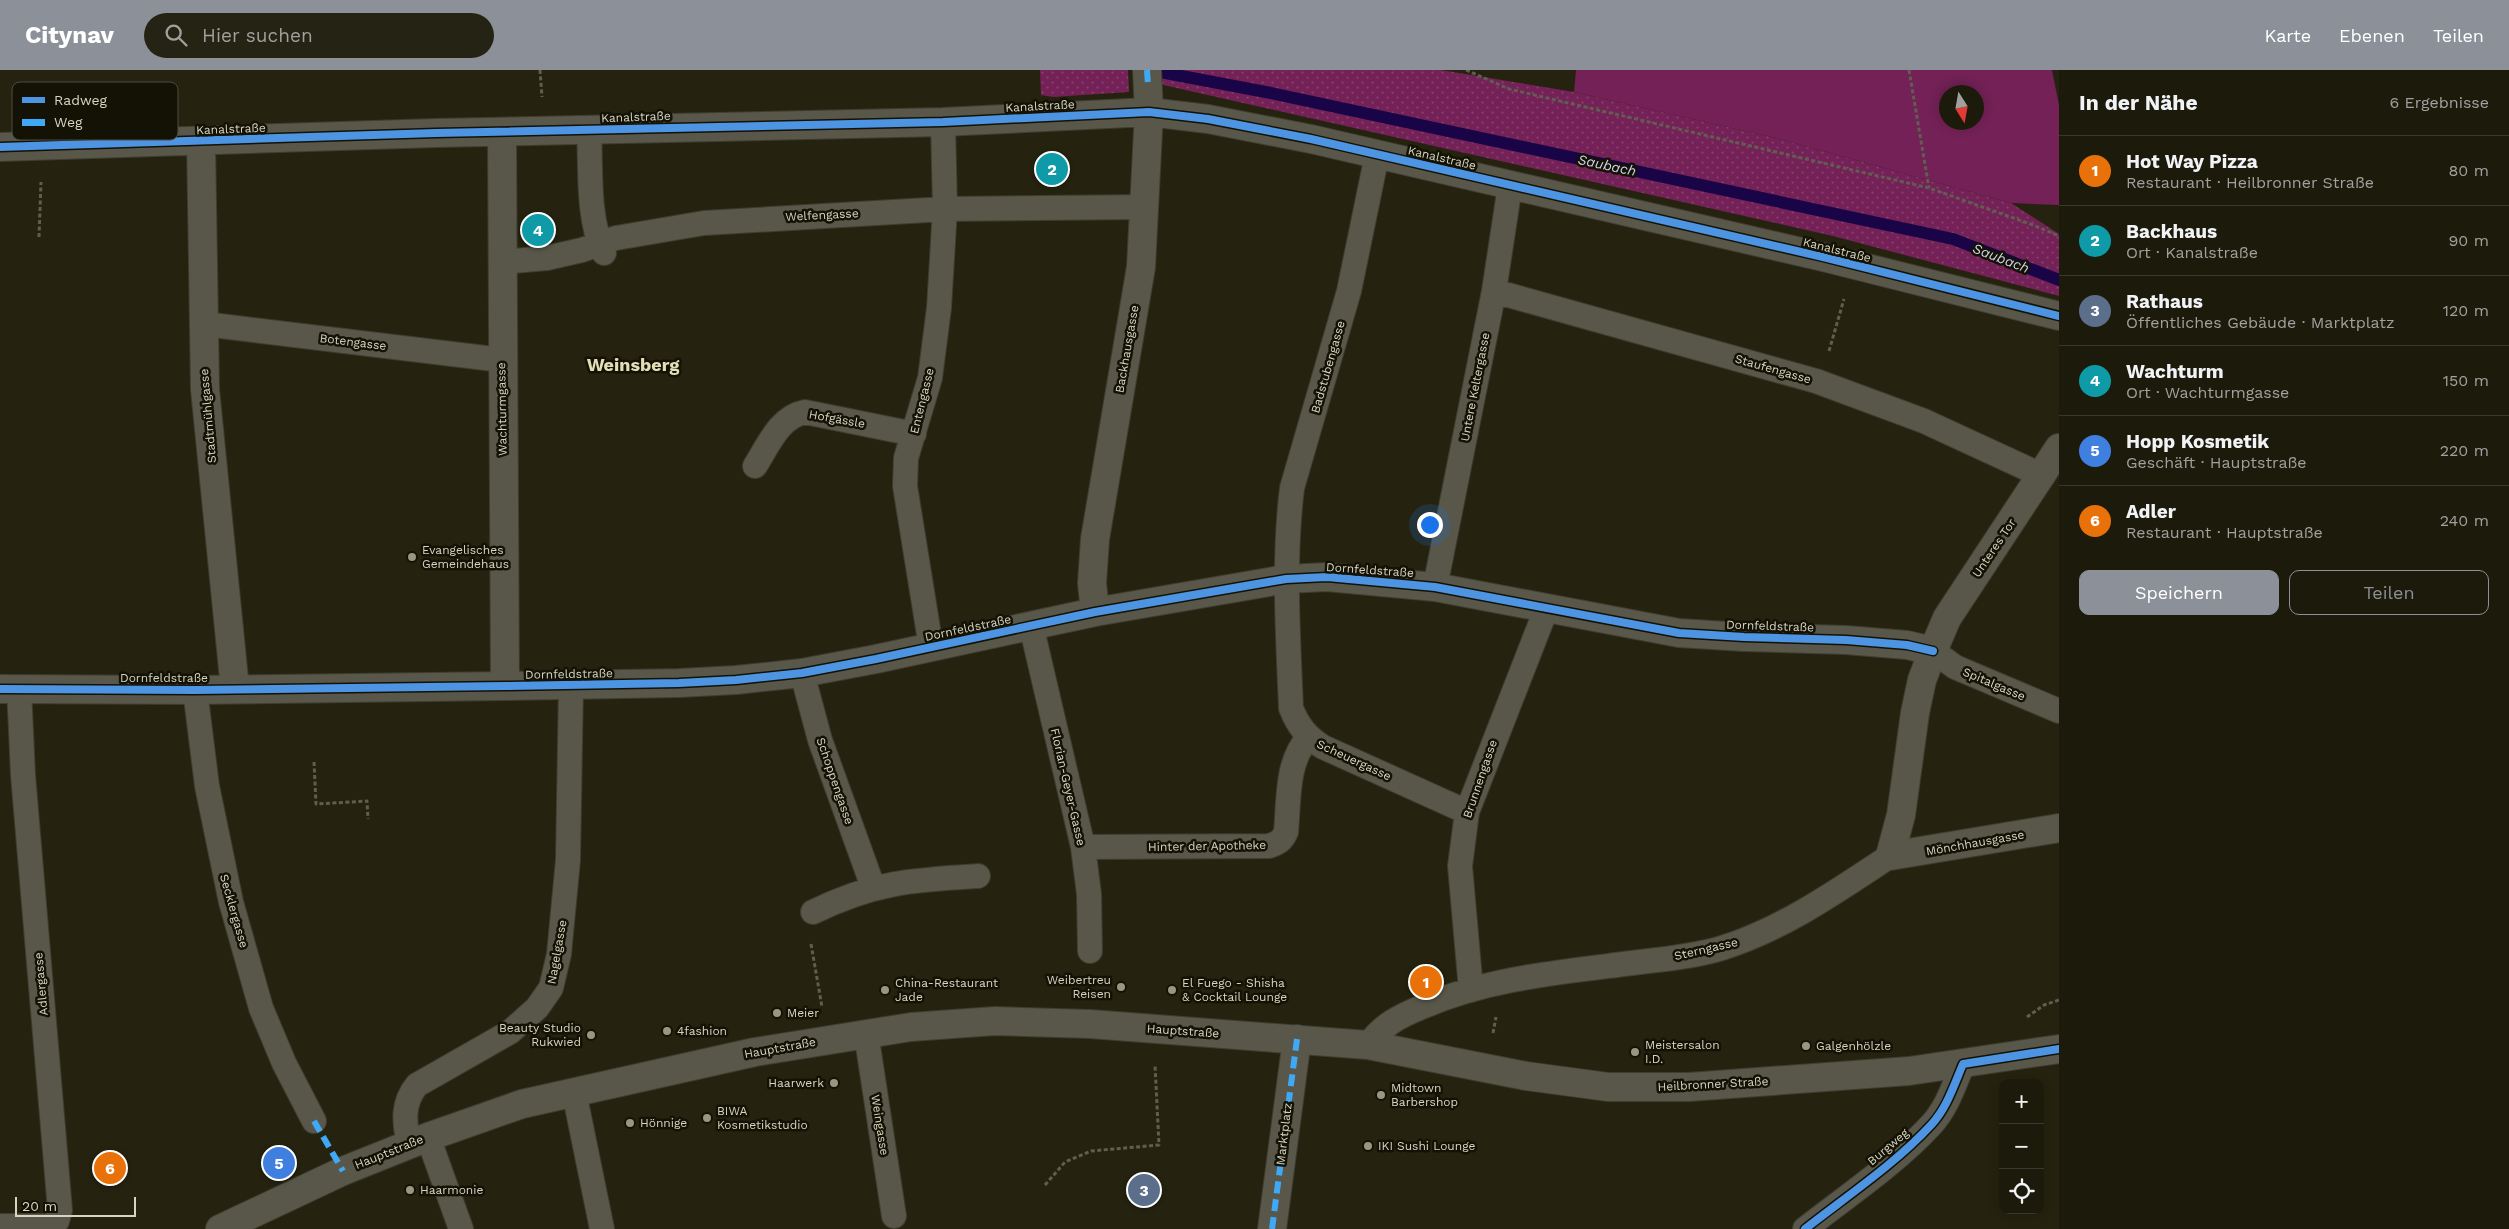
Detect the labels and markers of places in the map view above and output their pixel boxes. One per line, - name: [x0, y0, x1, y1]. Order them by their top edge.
- pin: 2: [1036, 150, 1068, 188]
- pin: 4: [522, 211, 554, 249]
- place label: Evangelisches Gemeindehaus: [422, 543, 509, 571]
- marker: Evangelisches Gemeindehaus: [406, 551, 418, 563]
- pin: 1: [1410, 963, 1442, 1001]
- place label: Weibertreu Reisen: [1047, 973, 1111, 1001]
- place label: China-Restaurant Jade: [895, 976, 998, 1004]
- place label: El Fuego - Shisha & Cocktail Lounge: [1182, 976, 1287, 1004]
- marker: Weibertreu Reisen: [1115, 981, 1127, 993]
- marker: China-Restaurant Jade: [879, 984, 891, 996]
- marker: El Fuego - Shisha & Cocktail Lounge: [1166, 984, 1178, 996]
- place label: Meier: [787, 1006, 819, 1020]
- marker: Meier: [771, 1007, 783, 1019]
- place label: Beauty Studio Rukwied: [499, 1021, 581, 1049]
- place label: 4fashion: [677, 1024, 727, 1038]
- marker: 4fashion: [661, 1025, 673, 1037]
- marker: Beauty Studio Rukwied: [585, 1029, 597, 1041]
- place label: Meistersalon I.D.: [1645, 1038, 1720, 1066]
- place label: Galgenhölzle: [1816, 1039, 1891, 1053]
- marker: Galgenhölzle: [1800, 1040, 1812, 1052]
- marker: Meistersalon I.D.: [1629, 1046, 1641, 1058]
- place label: Haarwerk: [768, 1076, 824, 1090]
- marker: Haarwerk: [828, 1077, 840, 1089]
- place label: Midtown Barbershop: [1391, 1081, 1458, 1109]
- marker: Midtown Barbershop: [1375, 1089, 1387, 1101]
- place label: BIWA Kosmetikstudio: [717, 1104, 808, 1132]
- marker: BIWA Kosmetikstudio: [701, 1112, 713, 1124]
- place label: Hönnige: [640, 1116, 687, 1130]
- marker: Hönnige: [624, 1117, 636, 1129]
- place label: IKI Sushi Lounge: [1378, 1139, 1476, 1153]
- marker: IKI Sushi Lounge: [1362, 1140, 1374, 1152]
- pin: 5: [263, 1144, 295, 1182]
- pin: 6: [94, 1149, 126, 1187]
- pin: 3: [1128, 1171, 1160, 1209]
- place label: Haarmonie: [420, 1183, 483, 1197]
- marker: Haarmonie: [404, 1184, 416, 1196]

